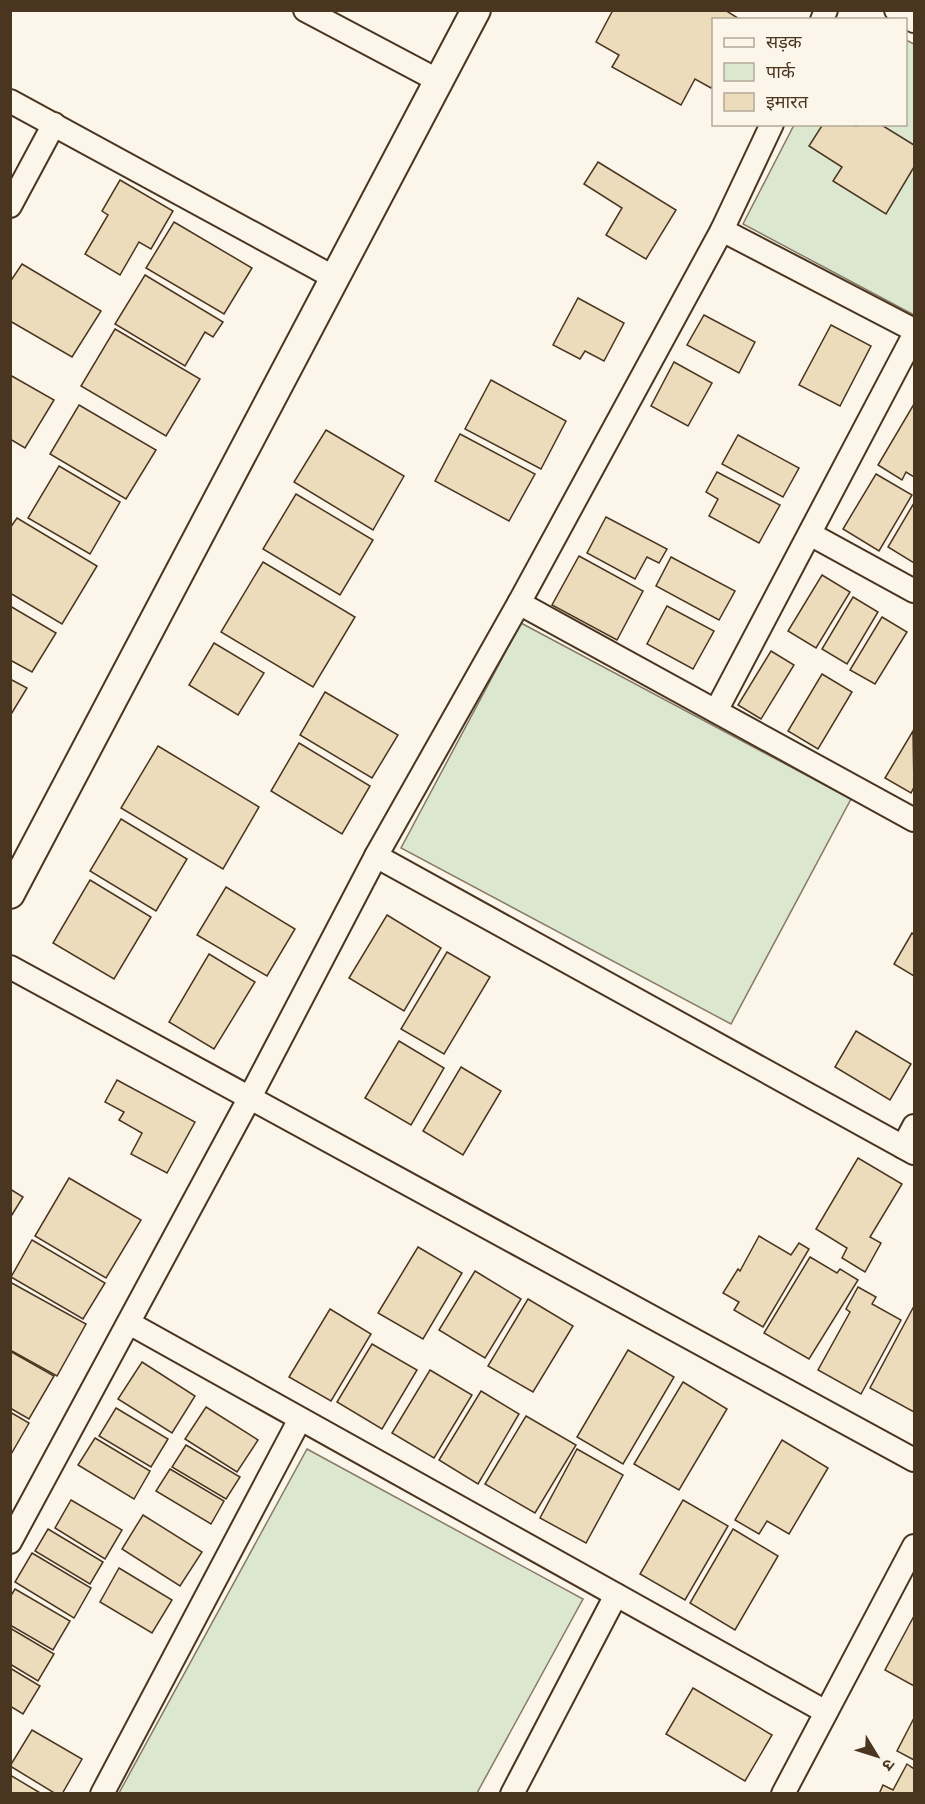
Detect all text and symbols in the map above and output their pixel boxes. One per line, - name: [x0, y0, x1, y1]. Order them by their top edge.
- legend: [712, 18, 907, 126]
- text: सड़क: [766, 32, 803, 52]
- text: पार्क: [766, 61, 796, 82]
- text: इमारत: [766, 92, 809, 112]
- north arrow: [847, 1726, 907, 1786]
- text: उ: [878, 1756, 898, 1774]

